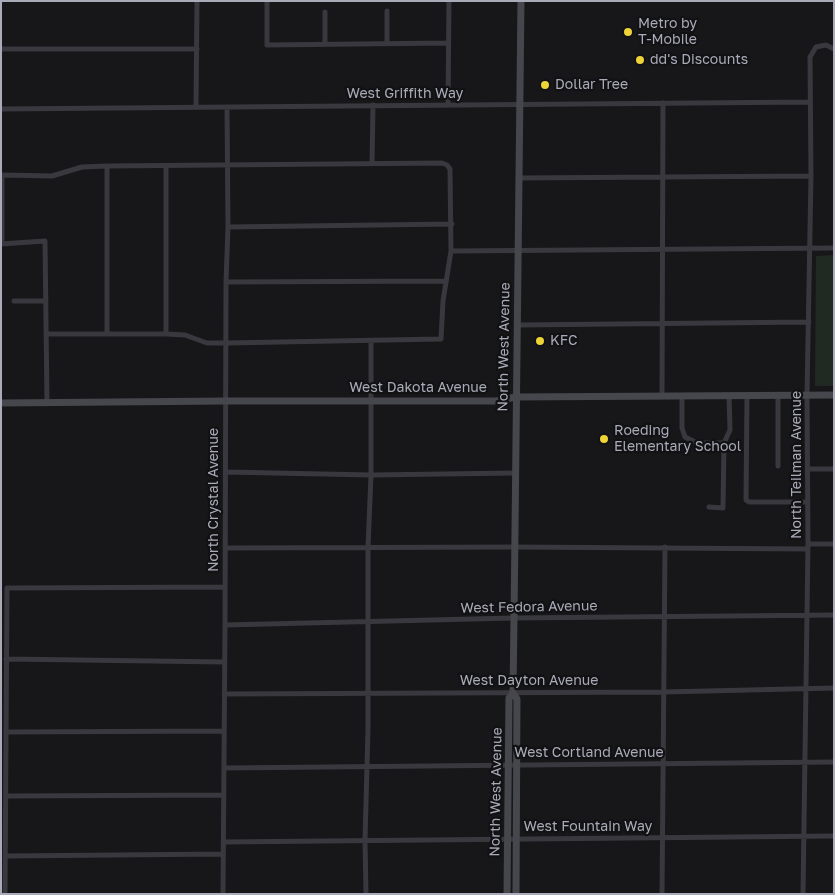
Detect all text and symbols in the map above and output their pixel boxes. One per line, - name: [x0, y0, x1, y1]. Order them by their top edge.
- place label: Metro by T-Mobile: [638, 16, 697, 48]
- marker: Metro by T-Mobile: [622, 26, 634, 38]
- place label: dd's Discounts: [650, 52, 748, 68]
- marker: dd's Discounts: [634, 54, 646, 66]
- place label: Dollar Tree: [555, 77, 628, 93]
- marker: Dollar Tree: [539, 79, 551, 91]
- street label: West Griffith Way: [347, 86, 463, 102]
- street label: North West Avenue: [494, 282, 514, 412]
- place label: KFC: [550, 333, 577, 349]
- marker: KFC: [534, 335, 546, 347]
- street label: West Dakota Avenue: [349, 380, 487, 396]
- street label: North Teilman Avenue: [789, 391, 805, 539]
- place label: Roeding Elementary School: [614, 423, 741, 456]
- street label: North Crystal Avenue: [206, 428, 222, 572]
- marker: Roeding Elementary School: [598, 433, 610, 445]
- street label: West Fedora Avenue: [460, 597, 598, 617]
- street label: West Dayton Avenue: [460, 673, 598, 689]
- street label: North West Avenue: [486, 727, 506, 857]
- street label: West Cortland Avenue: [514, 745, 664, 761]
- street label: West Fountain Way: [524, 819, 652, 835]

